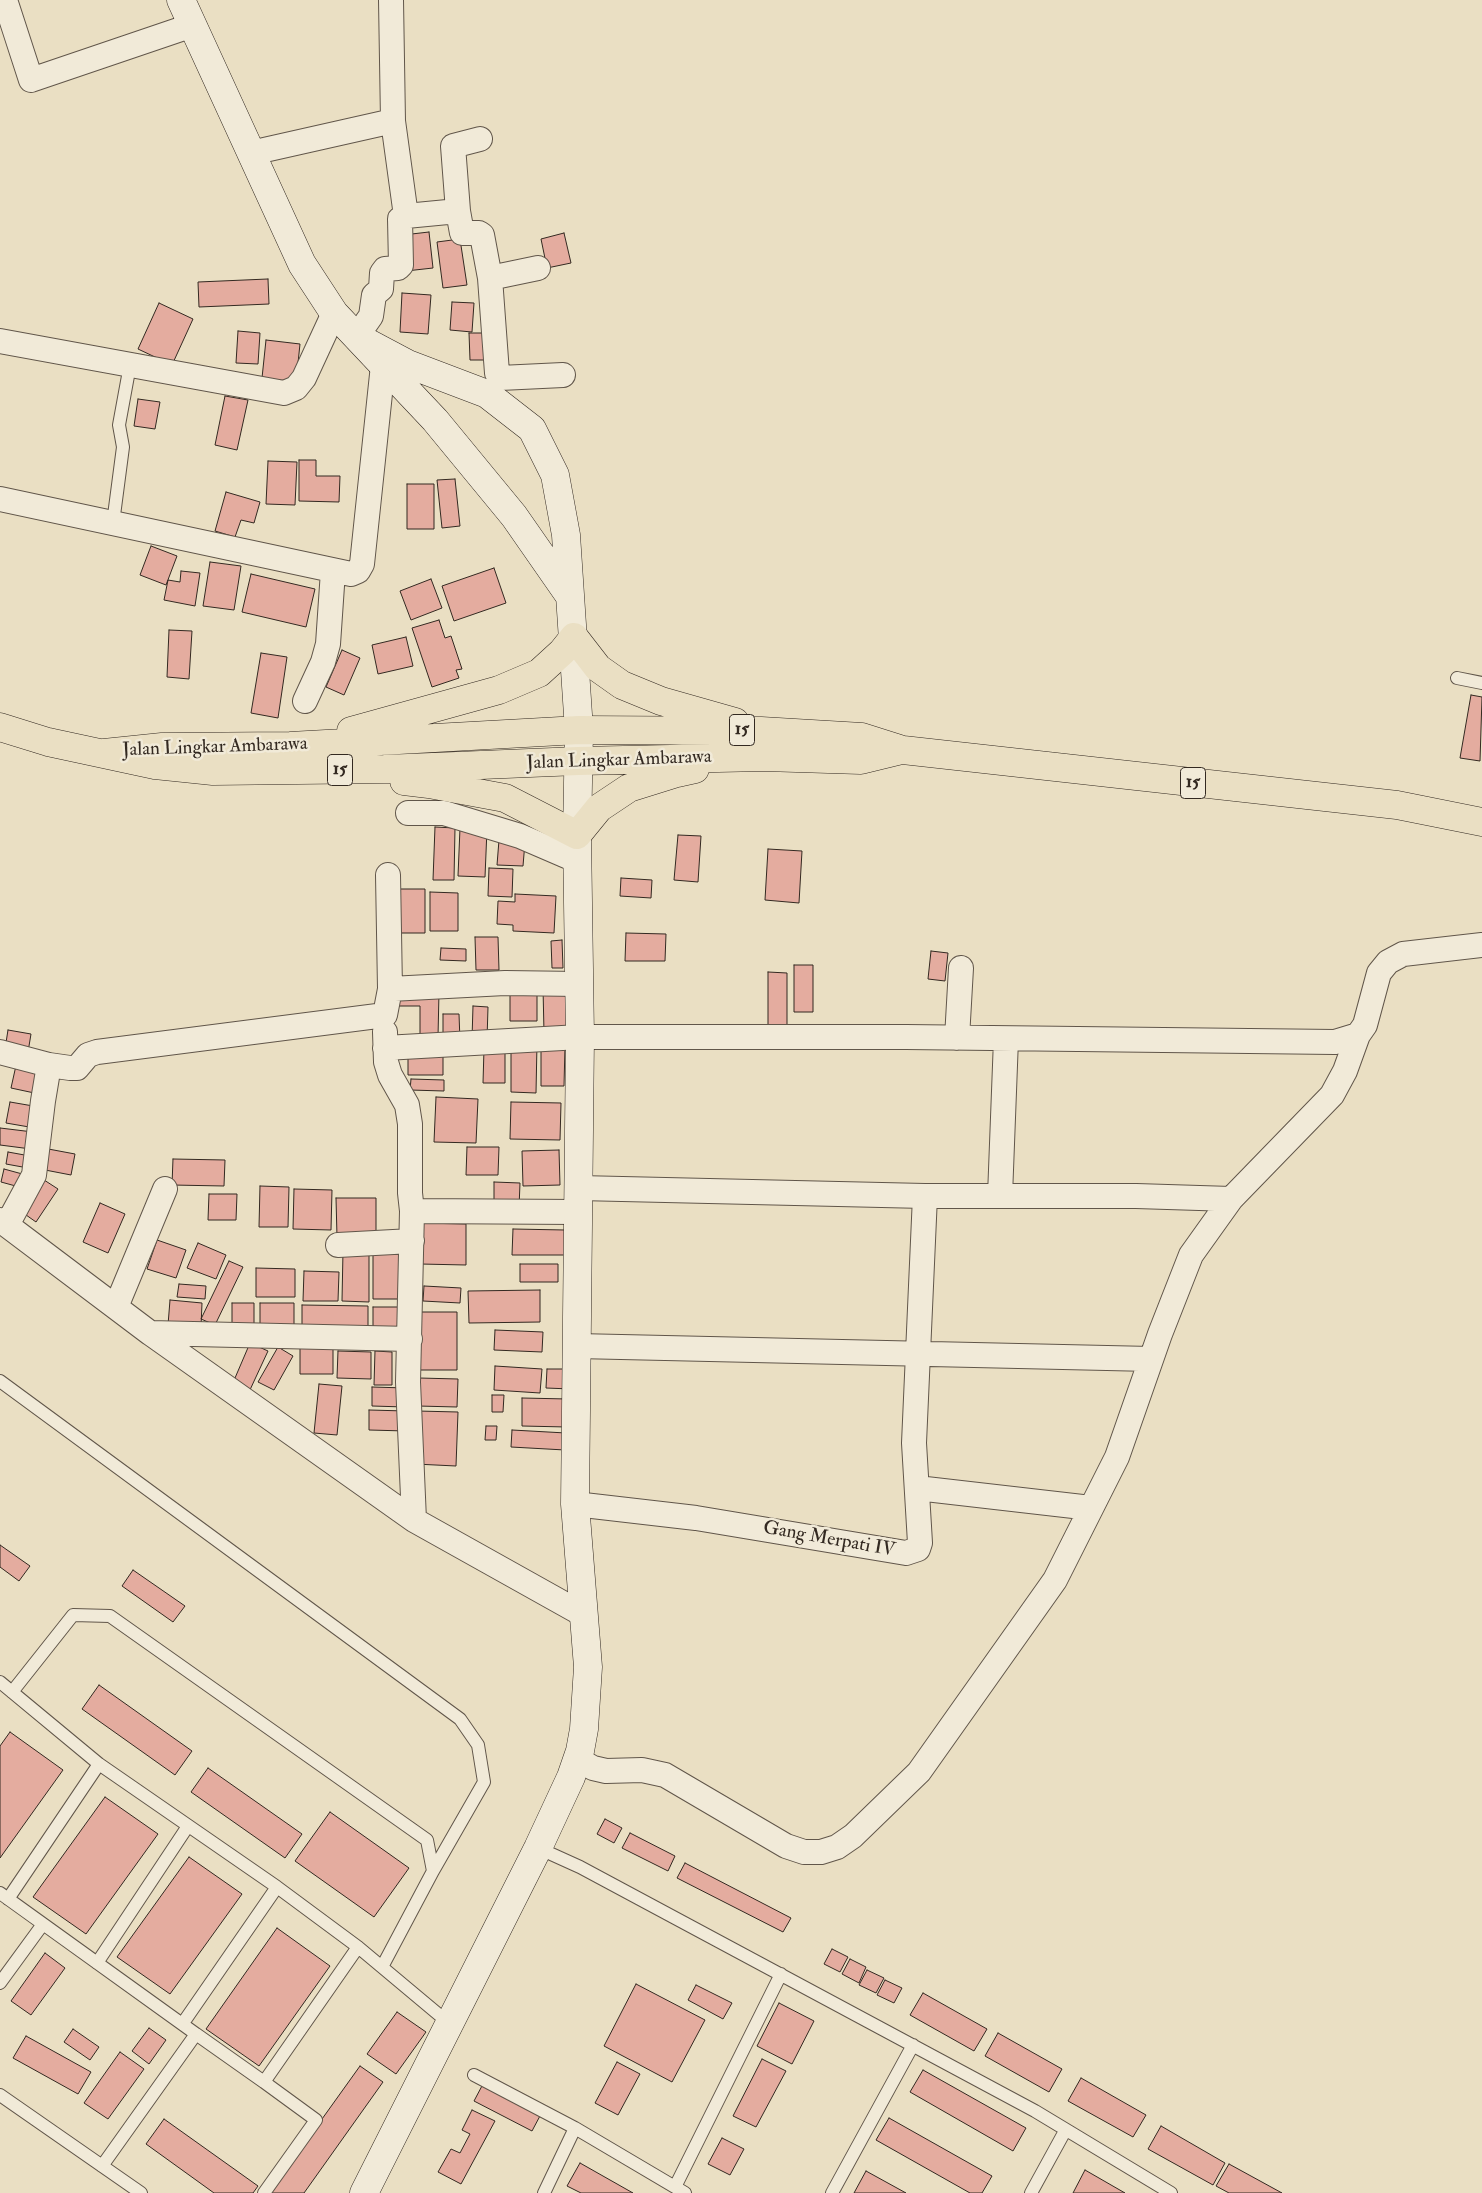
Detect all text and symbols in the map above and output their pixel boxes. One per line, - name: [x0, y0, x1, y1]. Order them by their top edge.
- road number: 15: [730, 714, 754, 746]
- street label: Jalan Lingkar Ambarawa: [122, 733, 308, 763]
- street label: Jalan Lingkar Ambarawa: [526, 746, 712, 776]
- road number: 15: [328, 754, 352, 786]
- road number: 15: [1180, 768, 1206, 798]
- street label: Gang Merpati IV: [761, 1517, 897, 1563]

